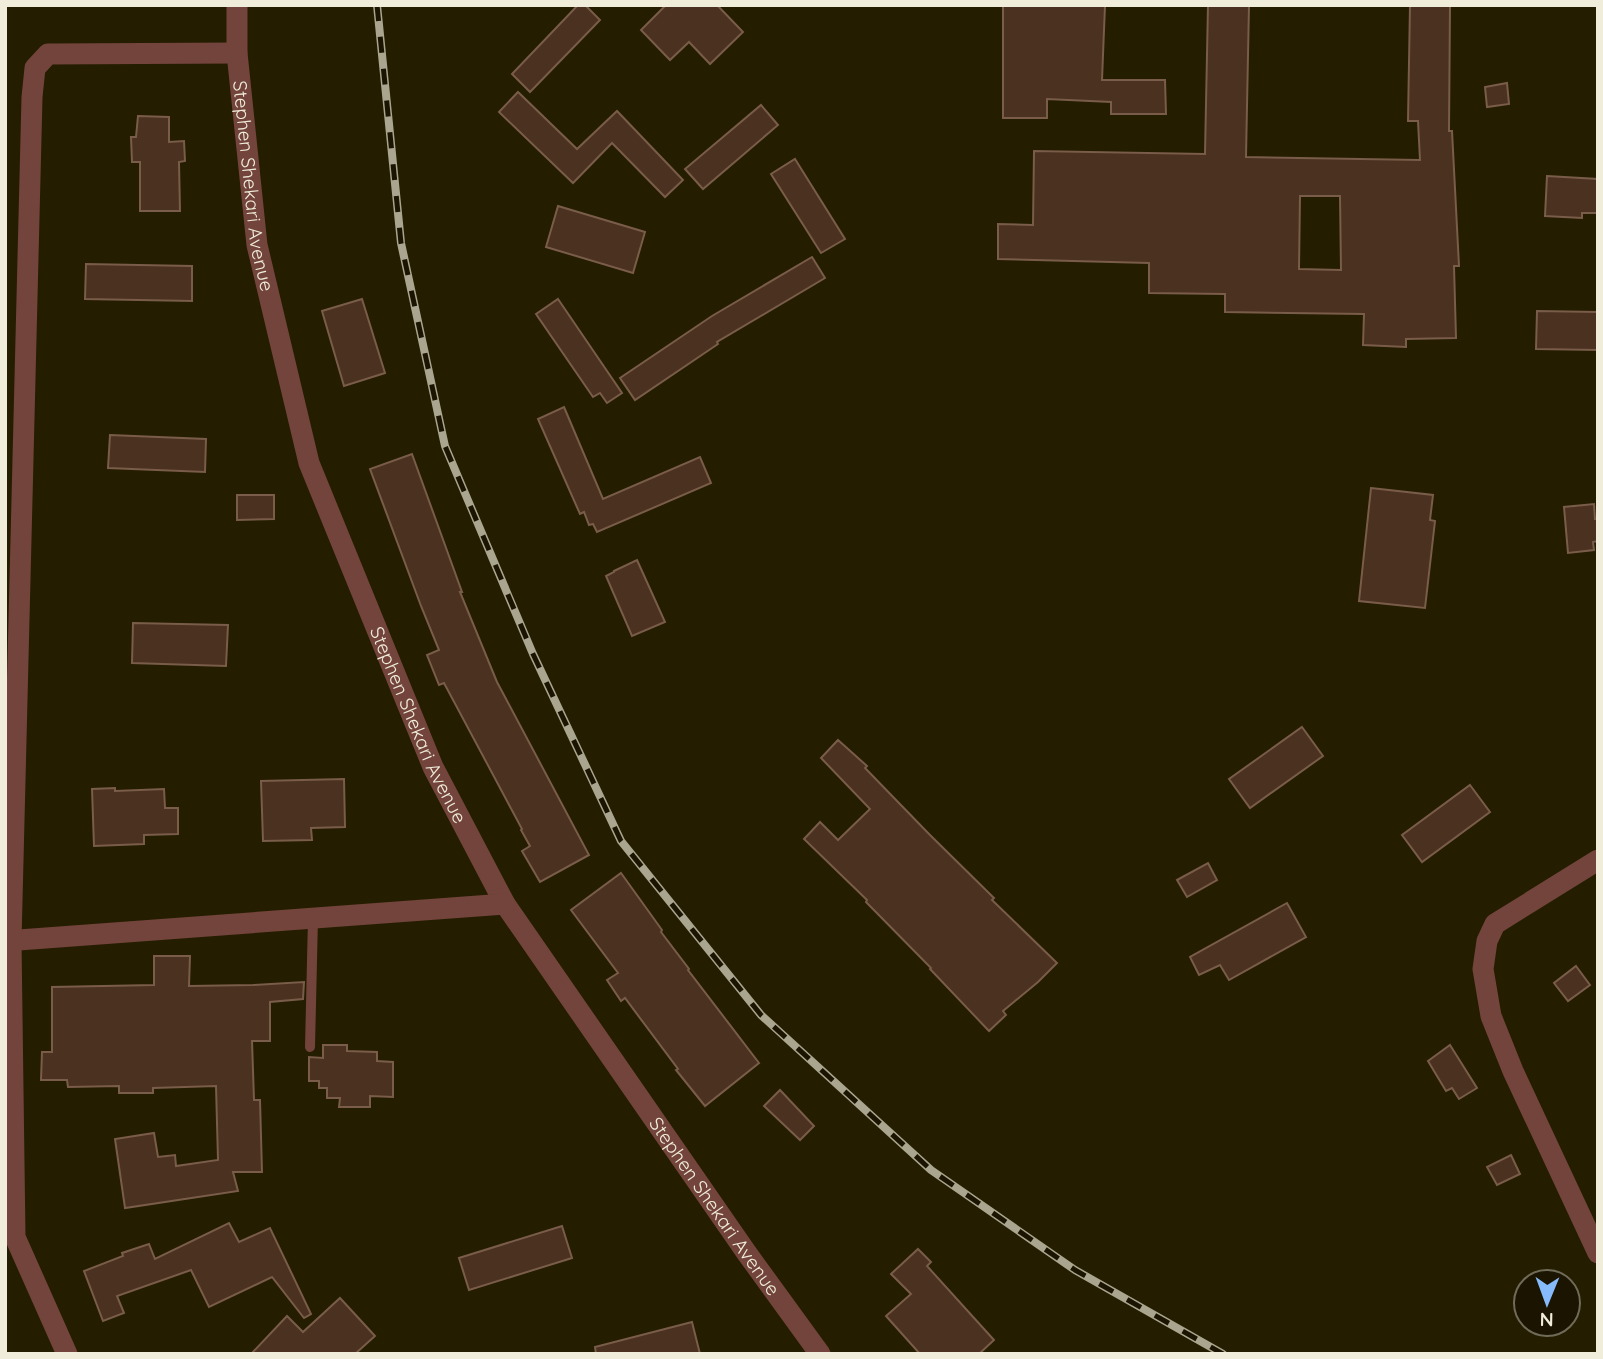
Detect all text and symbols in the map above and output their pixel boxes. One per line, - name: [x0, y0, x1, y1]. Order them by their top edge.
- street label: Stephen Shekari Avenue: [228, 79, 280, 294]
- street label: Stephen Shekari Avenue: [365, 623, 472, 827]
- street label: Stephen Shekari Avenue: [644, 1112, 785, 1300]
- north arrow: [1512, 1268, 1582, 1338]
- text: N: [1540, 1308, 1554, 1332]

